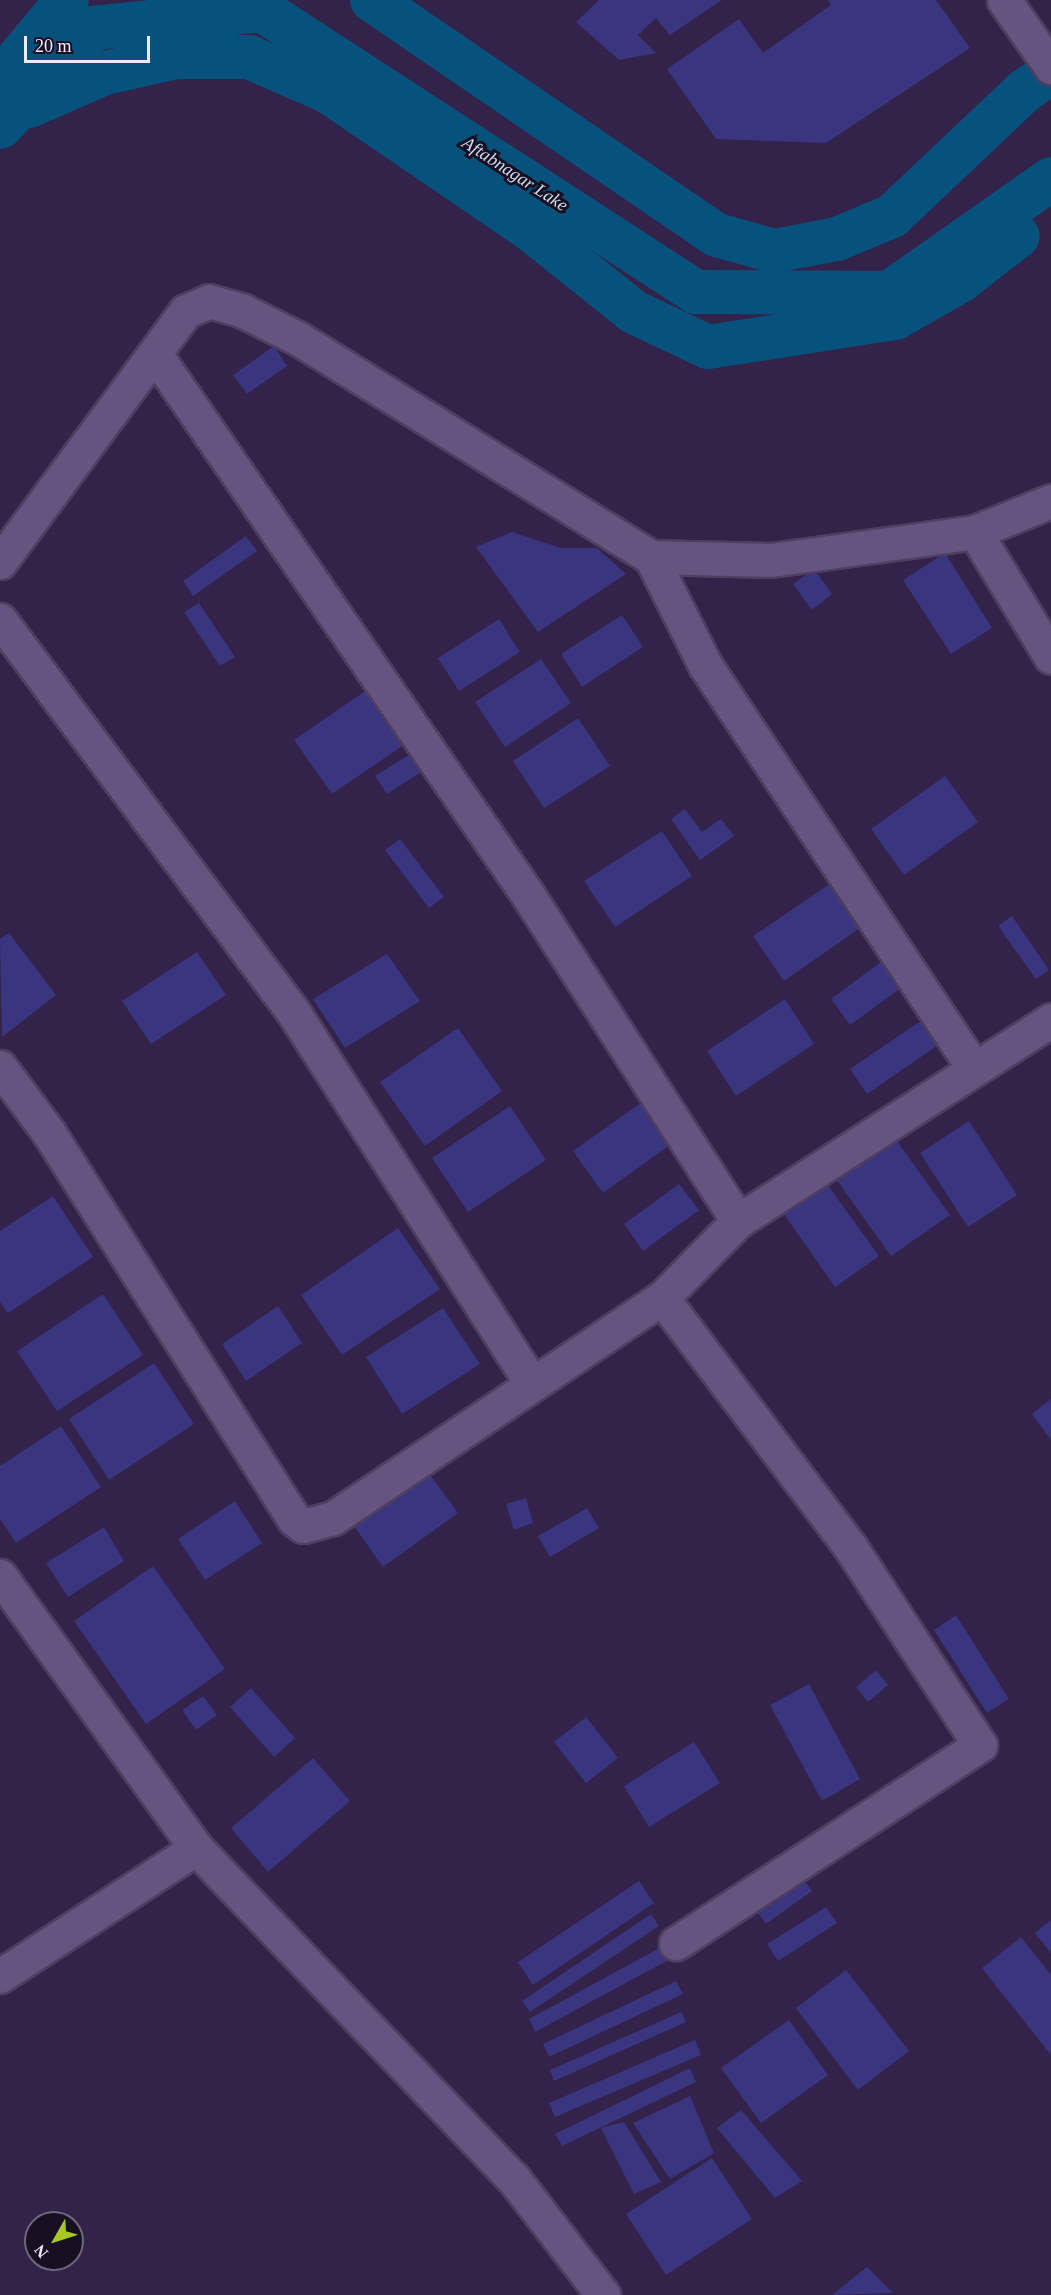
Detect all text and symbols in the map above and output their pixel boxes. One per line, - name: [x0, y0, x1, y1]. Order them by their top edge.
- scale bar: [27, 24, 153, 62]
- text: 20 m: [35, 36, 72, 56]
- water label: Aftabnagar Lake: [451, 127, 579, 221]
- north arrow: [24, 2211, 84, 2271]
- text: N: [31, 2242, 51, 2261]

